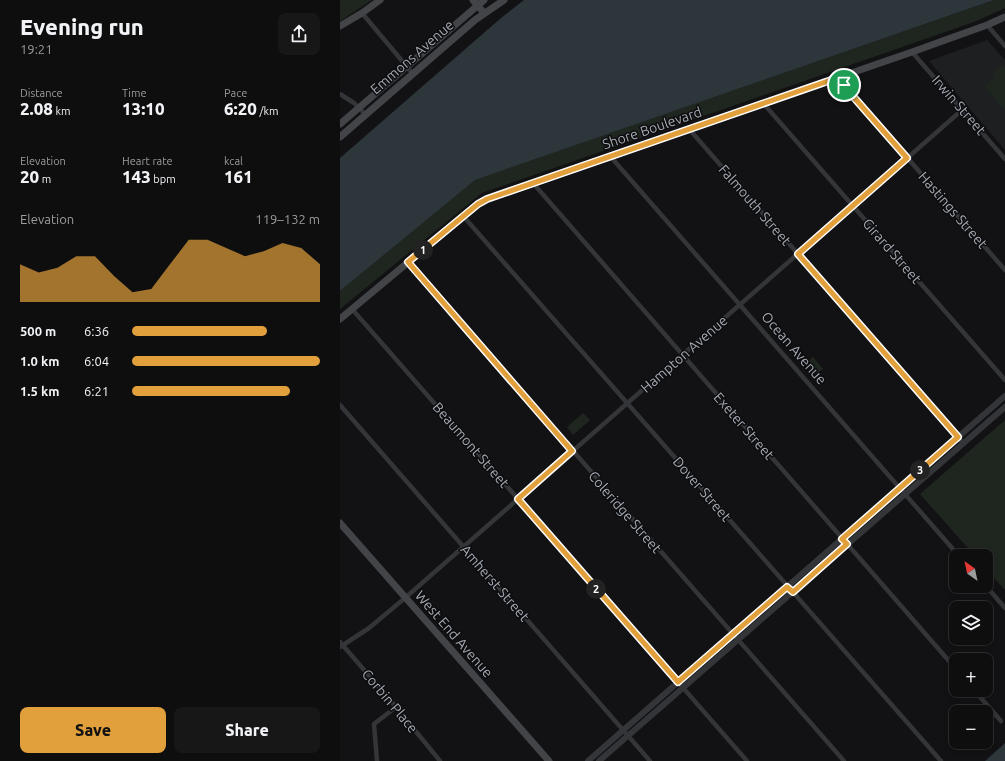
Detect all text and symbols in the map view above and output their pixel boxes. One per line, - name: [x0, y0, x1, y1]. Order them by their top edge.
- button: share: [278, 13, 320, 55]
- text: Evening run: [20, 14, 144, 39]
- street label: Emmons Avenue: [367, 17, 457, 97]
- text: 19:21: [20, 42, 53, 56]
- pin: [827, 68, 861, 102]
- street label: Irwin Street: [929, 72, 990, 138]
- icon: arrive: [833, 74, 855, 96]
- text: Distance: [20, 87, 63, 99]
- text: Time: [122, 87, 147, 99]
- text: Pace: [224, 87, 247, 99]
- text: 2.08: [20, 99, 53, 118]
- text: 13:10: [122, 99, 165, 118]
- text: 6:20: [224, 99, 257, 118]
- street label: Shore Boulevard: [600, 104, 704, 152]
- text: km: [53, 105, 71, 117]
- text: /km: [257, 105, 279, 117]
- text: Elevation: [20, 155, 66, 167]
- text: Heart rate: [122, 155, 173, 167]
- text: kcal: [224, 155, 243, 167]
- street label: Falmouth Street: [716, 161, 795, 249]
- text: 20: [20, 167, 39, 186]
- text: 143: [122, 167, 151, 186]
- text: 161: [224, 167, 253, 186]
- street label: Hastings Street: [915, 168, 991, 252]
- text: m: [39, 173, 51, 185]
- text: bpm: [151, 173, 176, 185]
- text: Elevation: [20, 212, 74, 226]
- text: 119–132 m: [255, 212, 320, 226]
- street label: Girard Street: [859, 215, 925, 287]
- pin: 1: [413, 240, 433, 260]
- text: 1: [420, 244, 426, 256]
- street label: Ocean Avenue: [758, 309, 830, 387]
- street label: Hampton Avenue: [638, 312, 730, 396]
- text: 500 m: [20, 324, 56, 338]
- text: 6:36: [84, 324, 109, 338]
- text: 1.0 km: [20, 354, 59, 368]
- text: 6:04: [84, 354, 109, 368]
- text: 1.5 km: [20, 384, 59, 398]
- text: 6:21: [84, 384, 109, 398]
- street label: Exeter Street: [711, 389, 778, 463]
- street label: Beaumont Street: [430, 399, 513, 491]
- street label: Dover Street: [670, 453, 735, 525]
- pin: 3: [910, 460, 930, 480]
- text: 3: [917, 464, 923, 476]
- street label: Coleridge Street: [585, 468, 665, 557]
- street label: Amherst Street: [457, 541, 533, 625]
- north arrow: [949, 549, 993, 593]
- map controls: [949, 549, 993, 749]
- pin: 2: [586, 579, 606, 599]
- text: 2: [593, 583, 599, 595]
- street label: West End Avenue: [412, 587, 496, 681]
- button: layers: [949, 601, 993, 645]
- button: +: [949, 653, 993, 697]
- street label: Corbin Place: [359, 666, 421, 736]
- button: −: [949, 705, 993, 749]
- button: Save: [20, 707, 166, 753]
- button: Share: [174, 707, 320, 753]

